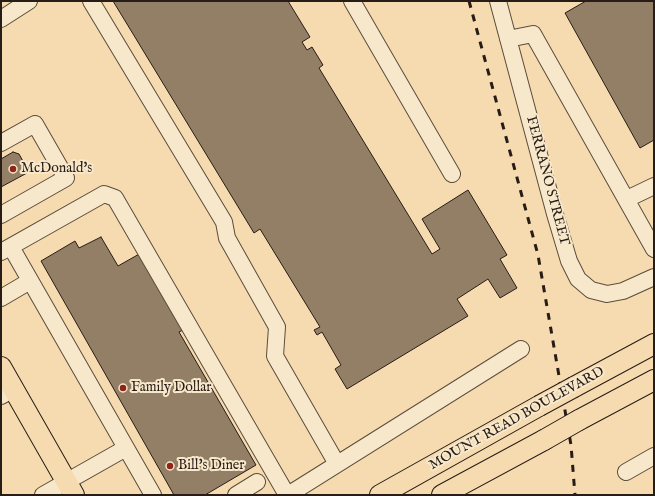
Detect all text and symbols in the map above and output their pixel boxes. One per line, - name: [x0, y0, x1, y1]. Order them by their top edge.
- street label: FERRANO STREET: [522, 114, 572, 248]
- place label: McDonald's: [21, 161, 92, 177]
- marker: McDonald's: [8, 164, 18, 174]
- street label: MOUNT READ BOULEVARD: [427, 364, 607, 474]
- place label: Family Dollar: [131, 380, 211, 396]
- marker: Family Dollar: [118, 383, 128, 393]
- place label: Bill's Diner: [178, 458, 244, 474]
- marker: Bill's Diner: [165, 461, 175, 471]

